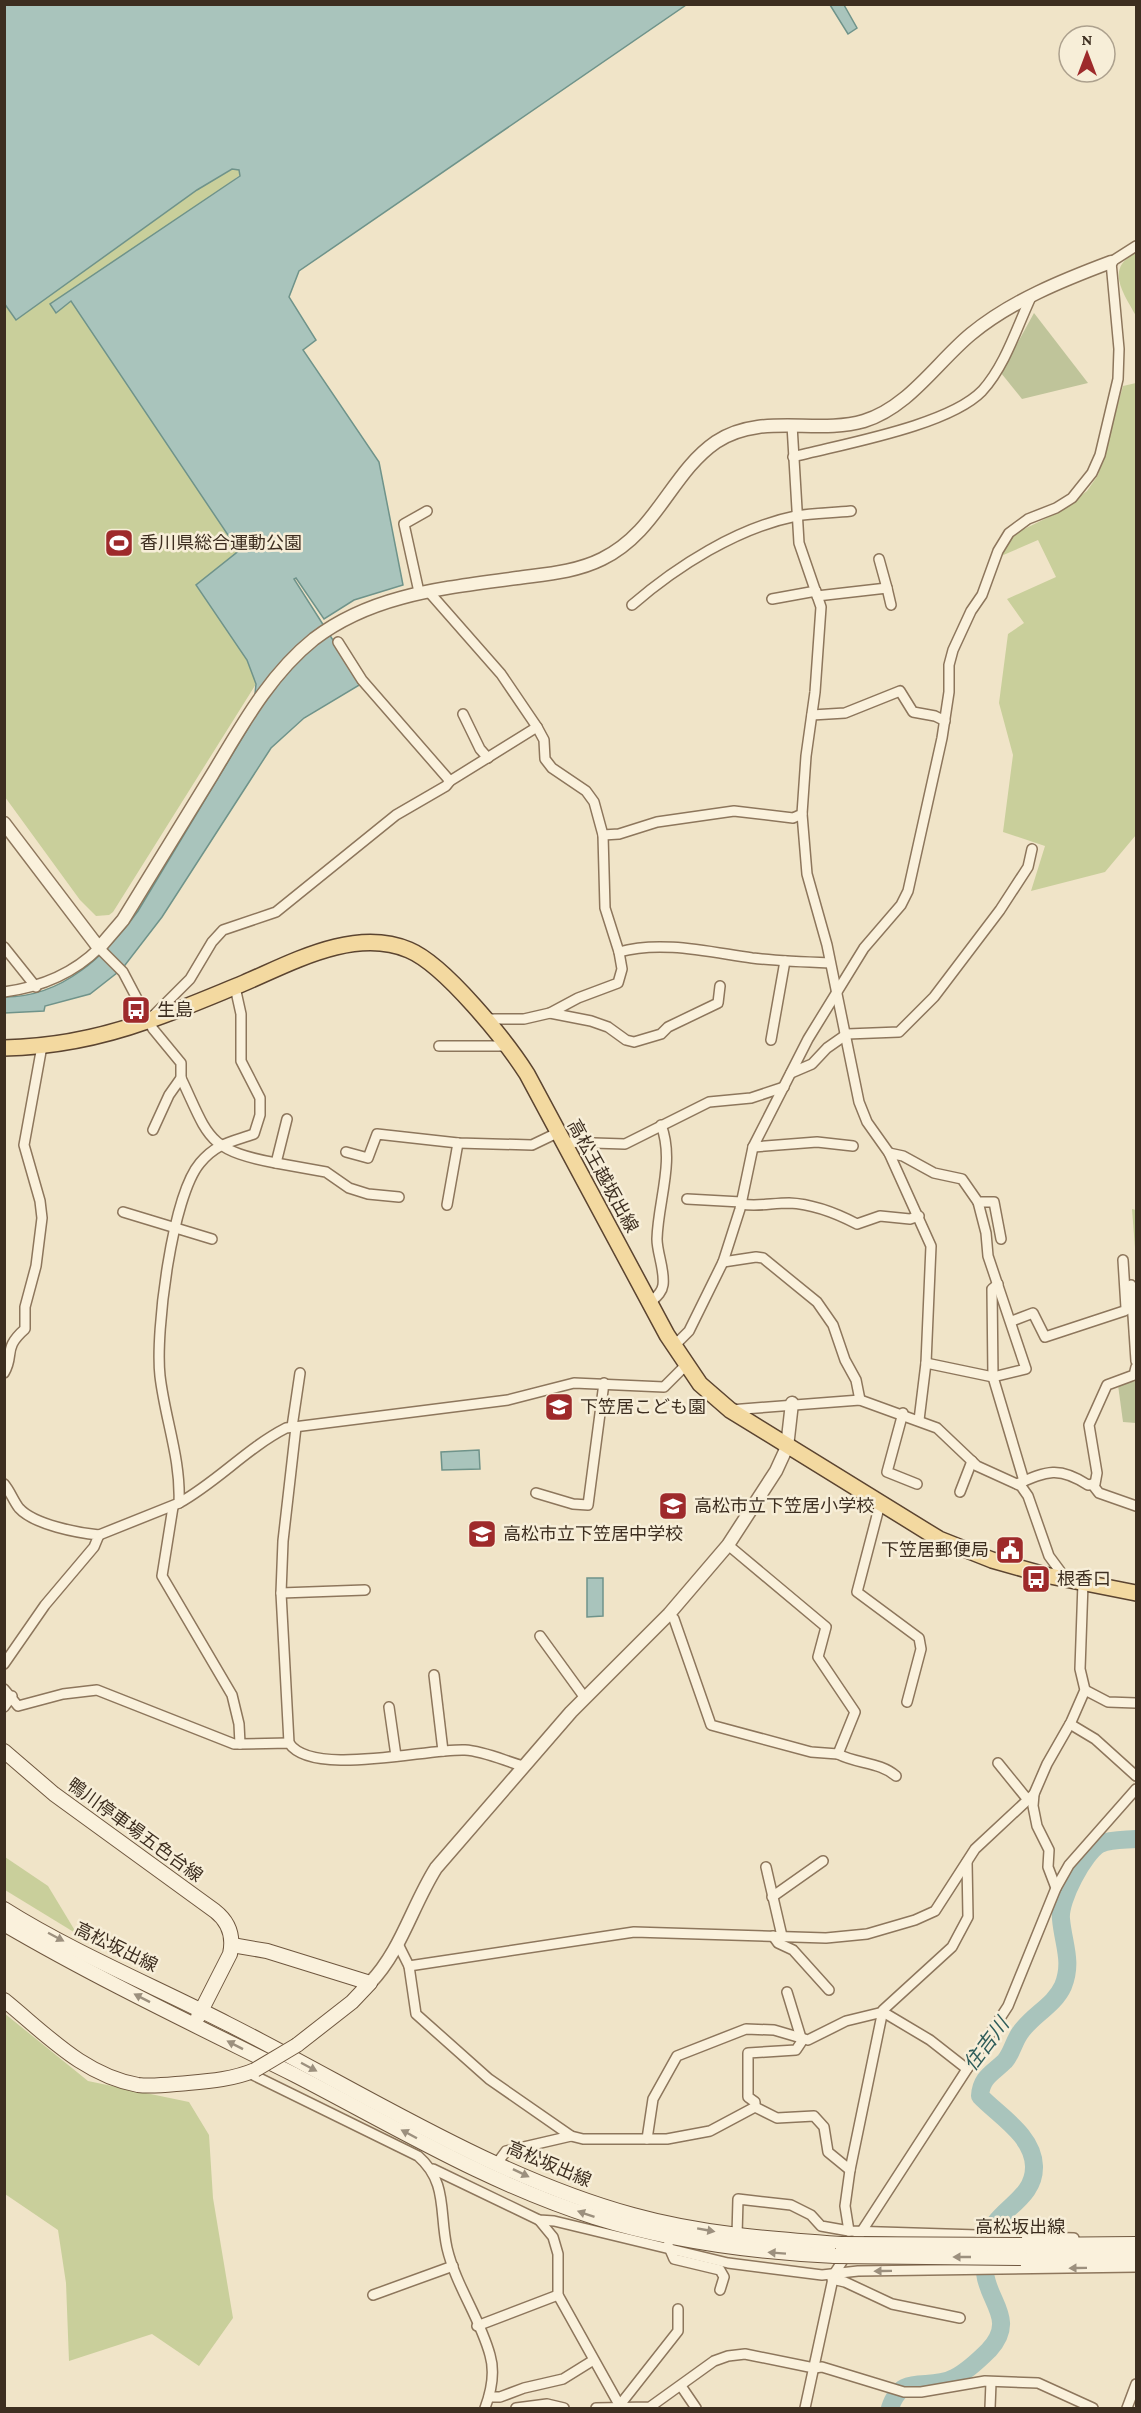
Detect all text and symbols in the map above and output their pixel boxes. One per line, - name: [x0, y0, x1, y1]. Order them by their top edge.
- north arrow: [1057, 24, 1117, 84]
- text: N: [1082, 31, 1093, 48]
- sports icon: 香川県総合運動公園: [103, 527, 135, 559]
- place label: 香川県総合運動公園: [140, 533, 302, 553]
- bus stop icon: 生島: [120, 994, 152, 1026]
- place label: 生島: [157, 1000, 193, 1020]
- street label: 高松王越坂出線: [564, 1116, 642, 1236]
- school or university icon: 下笠居こども園: [543, 1391, 575, 1423]
- place label: 下笠居こども園: [580, 1397, 706, 1417]
- school or university icon: 高松市立下笠居小学校: [657, 1490, 689, 1522]
- place label: 高松市立下笠居小学校: [694, 1496, 874, 1516]
- school or university icon: 高松市立下笠居中学校: [466, 1518, 498, 1550]
- place label: 高松市立下笠居中学校: [503, 1524, 683, 1544]
- public building icon: 下笠居郵便局: [994, 1534, 1026, 1566]
- place label: 下笠居郵便局: [881, 1540, 989, 1560]
- bus stop icon: 根香口: [1020, 1563, 1052, 1595]
- place label: 根香口: [1057, 1569, 1111, 1589]
- street label: 鴨川停車場五色台線: [64, 1774, 206, 1886]
- street label: 高松坂出線: [71, 1918, 161, 1976]
- one-way arrow: [48, 1932, 65, 1942]
- one-way arrow: [133, 1993, 151, 2003]
- water label: 住吉川: [959, 2012, 1014, 2075]
- one-way arrow: [227, 2041, 244, 2050]
- one-way arrow: [301, 2062, 318, 2072]
- one-way arrow: [400, 2129, 417, 2139]
- street label: 高松坂出線: [504, 2137, 594, 2191]
- one-way arrow: [512, 2169, 529, 2178]
- one-way arrow: [577, 2209, 595, 2219]
- street label: 高松坂出線: [975, 2217, 1065, 2237]
- one-way arrow: [697, 2226, 716, 2235]
- one-way arrow: [767, 2248, 786, 2258]
- one-way arrow: [953, 2252, 972, 2262]
- one-way arrow: [1069, 2263, 1088, 2273]
- one-way arrow: [874, 2266, 893, 2276]

